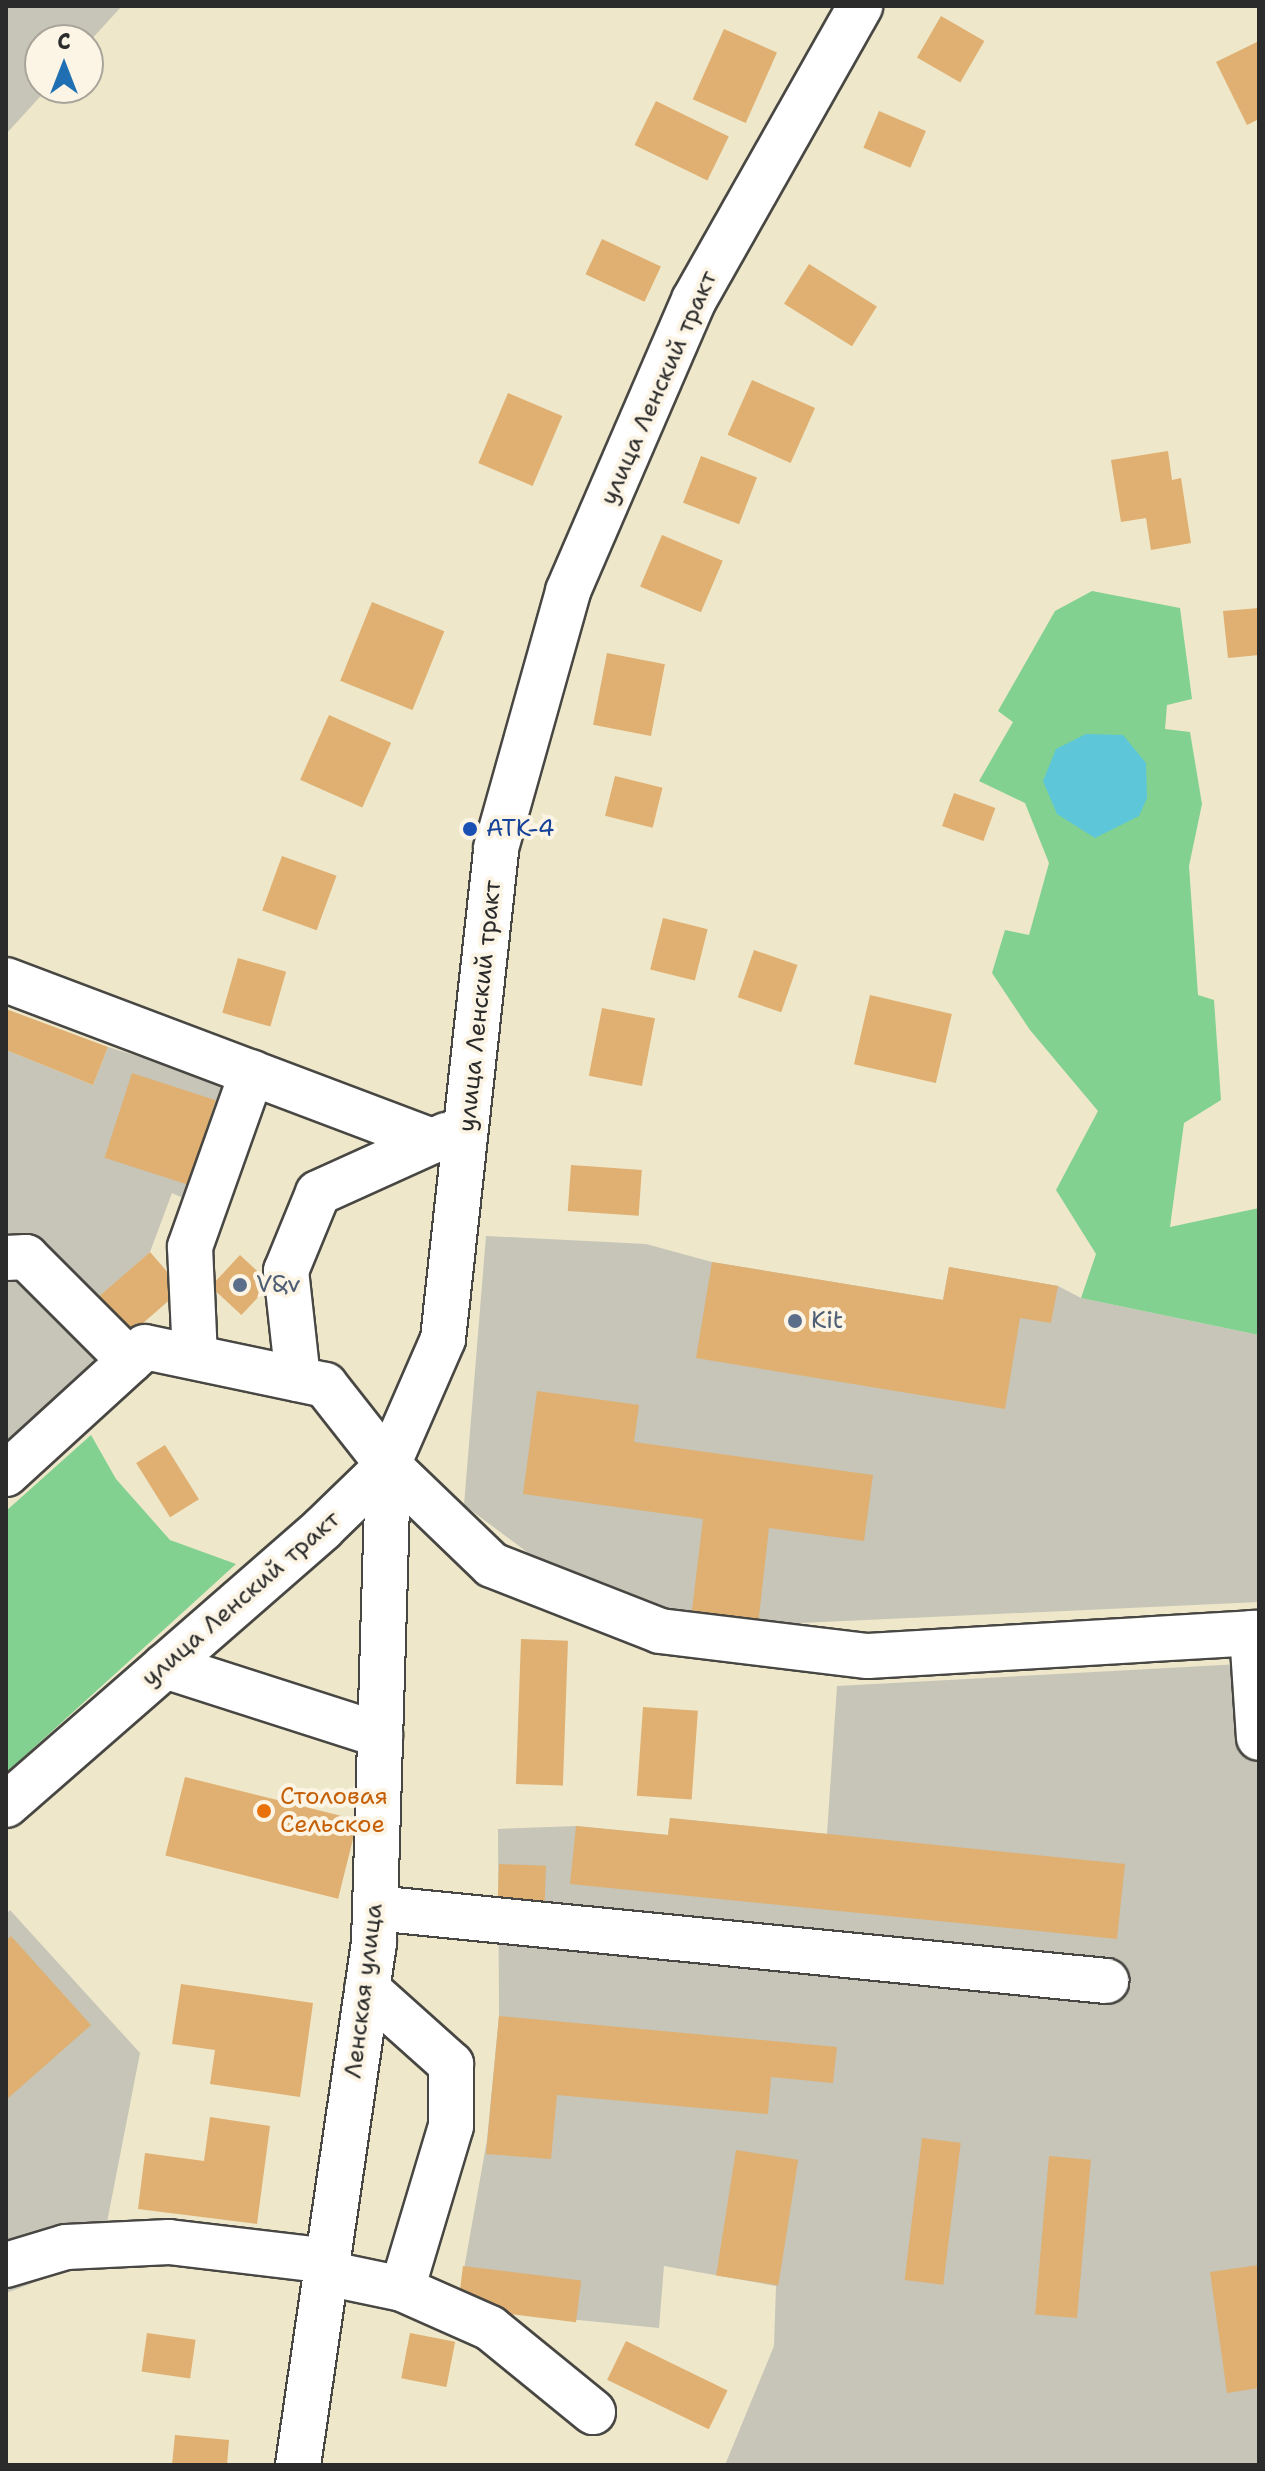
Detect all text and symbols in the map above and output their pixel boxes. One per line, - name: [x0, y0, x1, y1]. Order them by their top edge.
- north arrow: [24, 24, 104, 104]
- text: С: [57, 27, 71, 56]
- street label: улица Ленский тракт: [594, 267, 724, 509]
- place label: АТК-4: [486, 815, 555, 843]
- marker: АТК-4: [461, 820, 479, 838]
- street label: улица Ленский тракт: [452, 879, 508, 1133]
- place label: V&v: [256, 1271, 300, 1299]
- marker: V&v: [231, 1276, 249, 1294]
- place label: Kit: [811, 1307, 843, 1335]
- marker: Kit: [786, 1312, 804, 1330]
- street label: улица Ленский тракт: [136, 1505, 346, 1693]
- place label: Столовая Сельское: [280, 1783, 388, 1839]
- marker: Столовая Сельское: [255, 1802, 273, 1820]
- street label: Ленская улица: [339, 1902, 389, 2080]

